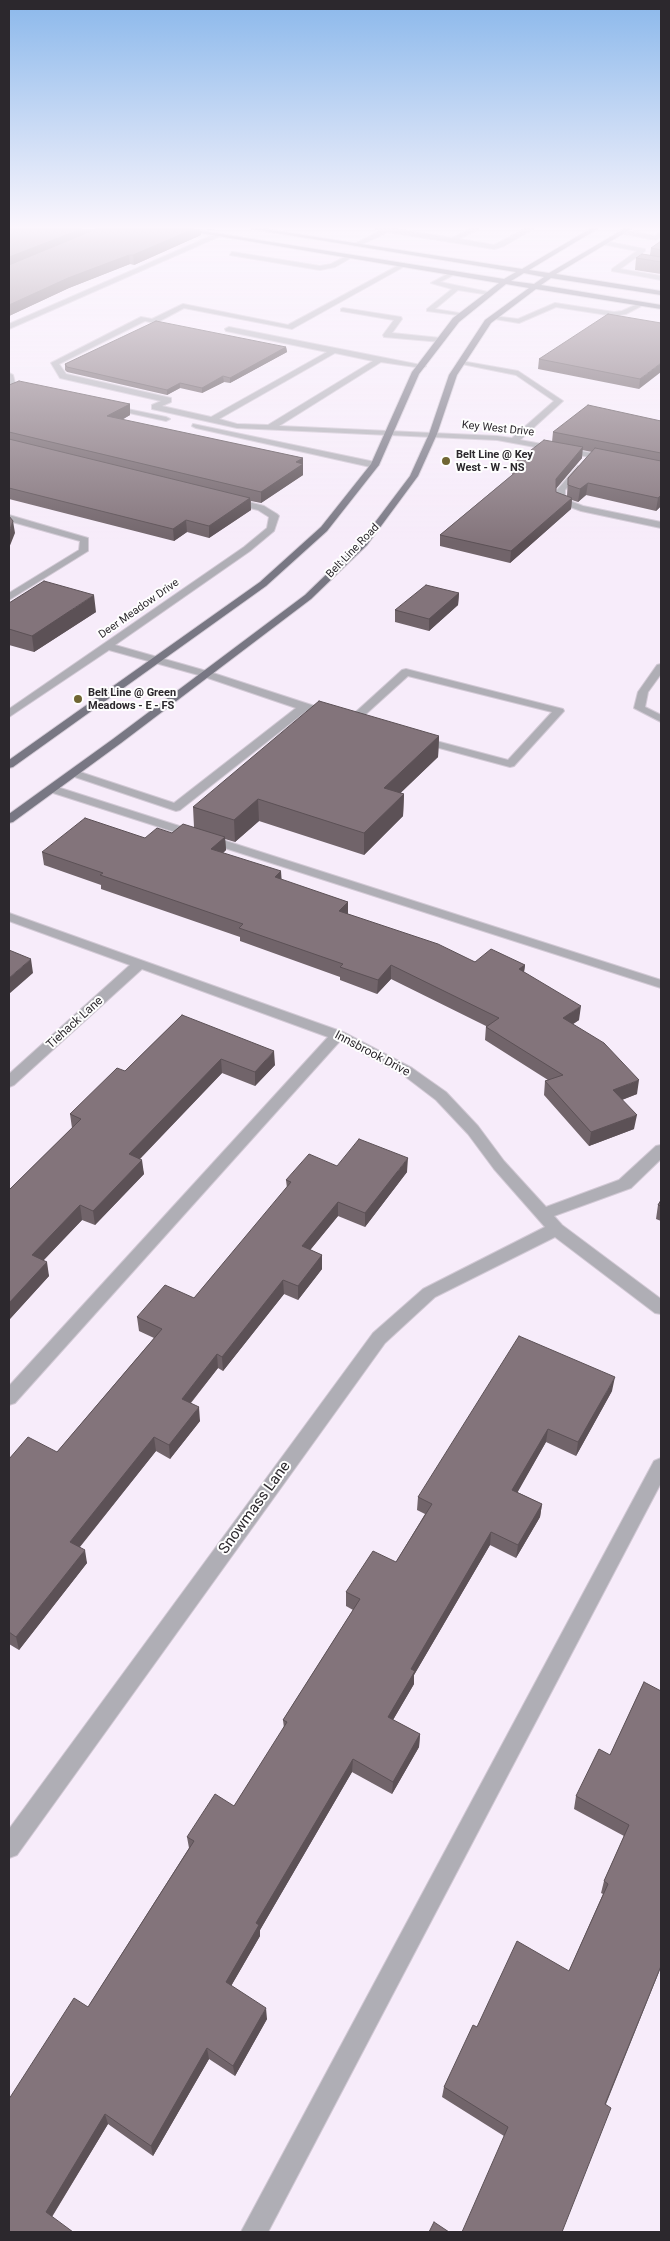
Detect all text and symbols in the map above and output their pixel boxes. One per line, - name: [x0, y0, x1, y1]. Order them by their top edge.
- street label: Key West Drive: [461, 419, 535, 439]
- place label: Belt Line @ Key West - W - NS: [456, 448, 533, 474]
- marker: Belt Line @ Key West - W - NS: [440, 455, 452, 467]
- street label: Belt Line Road: [324, 521, 382, 581]
- street label: Deer Meadow Drive: [96, 576, 182, 642]
- place label: Belt Line @ Green Meadows - E - FS: [88, 686, 176, 712]
- marker: Belt Line @ Green Meadows - E - FS: [72, 693, 84, 705]
- street label: Tiehack Lane: [44, 994, 106, 1052]
- street label: Innsbrook Drive: [332, 1028, 412, 1080]
- street label: Snowmass Lane: [215, 1458, 295, 1558]

